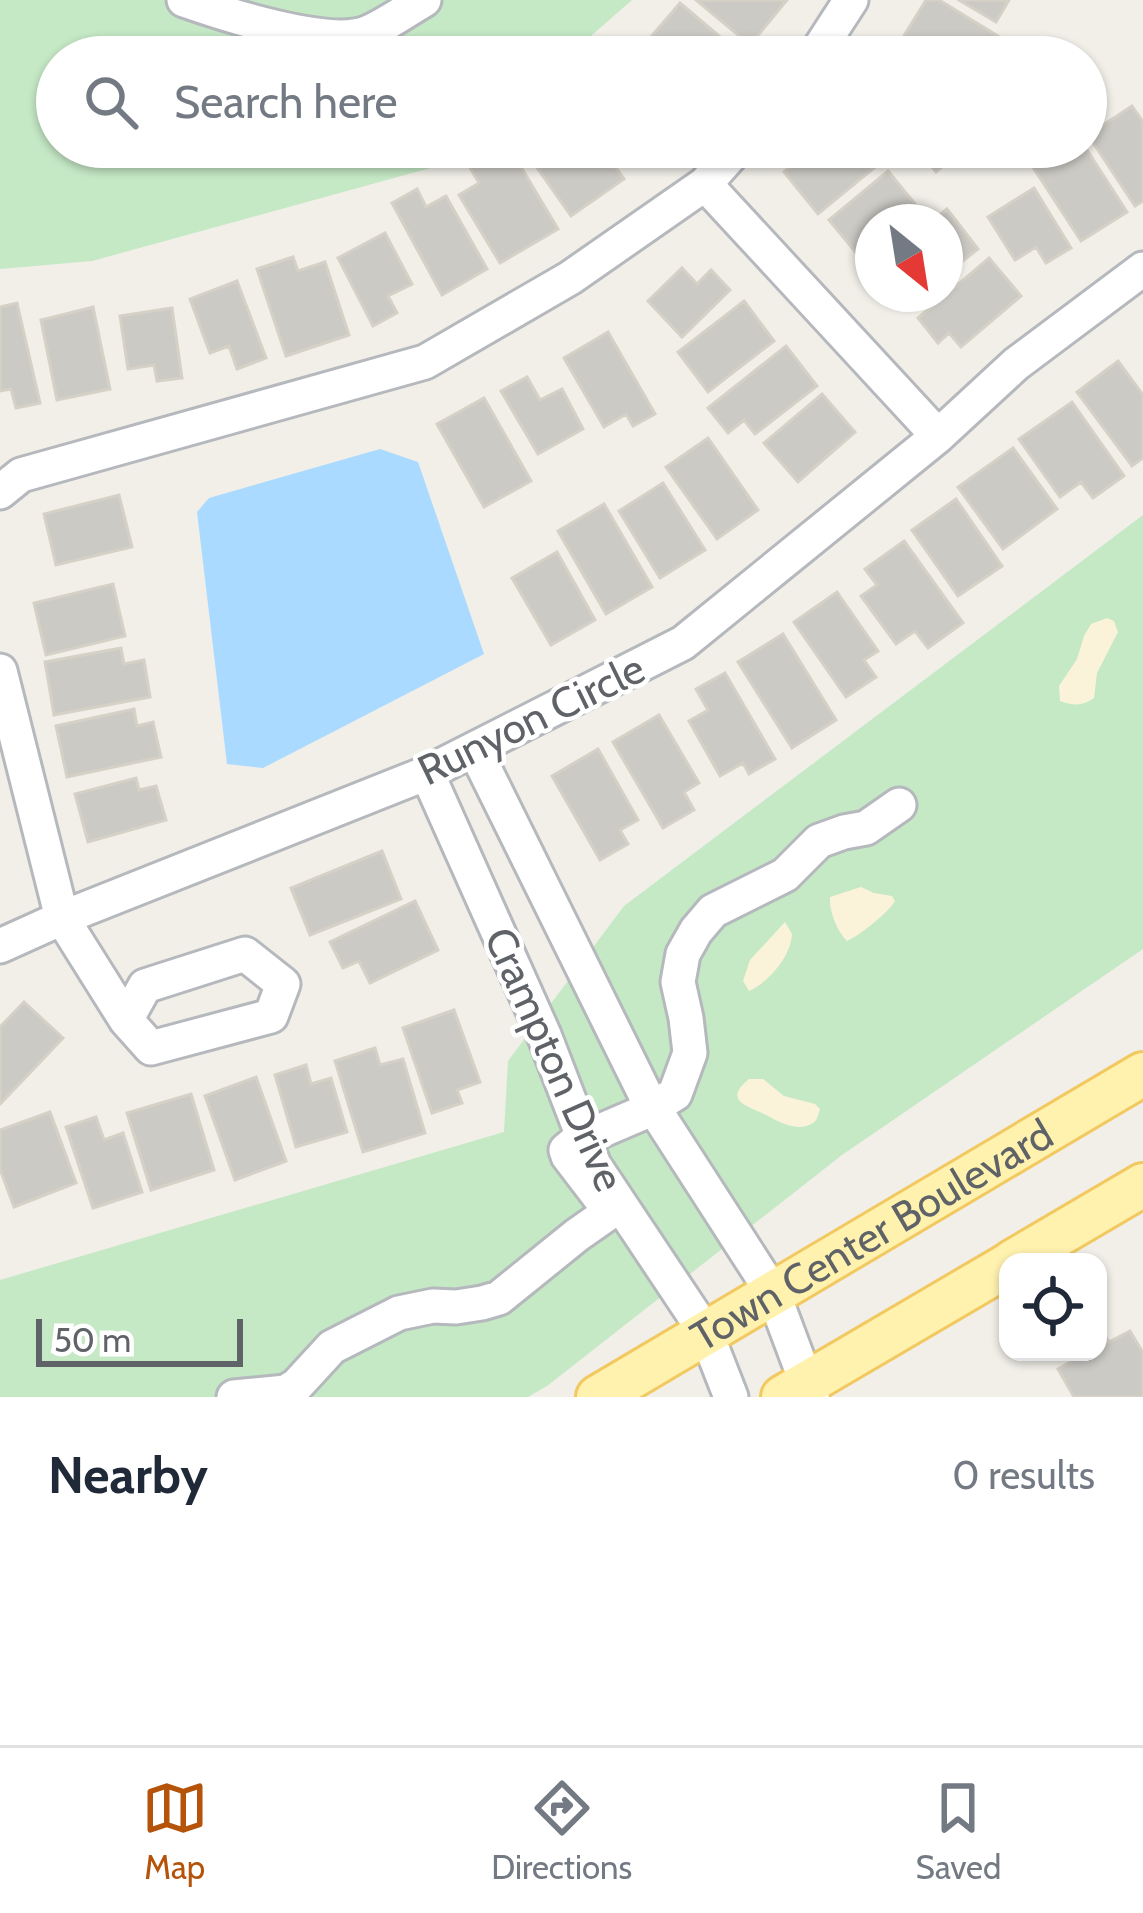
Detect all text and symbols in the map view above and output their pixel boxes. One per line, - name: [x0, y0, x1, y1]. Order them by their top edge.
- search box: [36, 36, 1107, 168]
- icon: search: [78, 69, 144, 135]
- text: Search here: [174, 75, 398, 129]
- north arrow: [855, 204, 963, 312]
- street label: Runyon Circle: [409, 642, 653, 796]
- street label: Crampton Drive: [474, 919, 636, 1199]
- street label: Town Center Boulevard: [681, 1108, 1062, 1362]
- map controls: [999, 1253, 1107, 1361]
- button: locate: [999, 1253, 1107, 1361]
- scale bar: [36, 1313, 243, 1366]
- text: 50 m: [54, 1320, 131, 1360]
- text: Nearby: [48, 1444, 208, 1506]
- text: 0 results: [952, 1451, 1095, 1499]
- tab: Map: [142, 1775, 208, 1887]
- tab: Directions: [491, 1775, 632, 1887]
- tab: Saved: [916, 1775, 1001, 1887]

